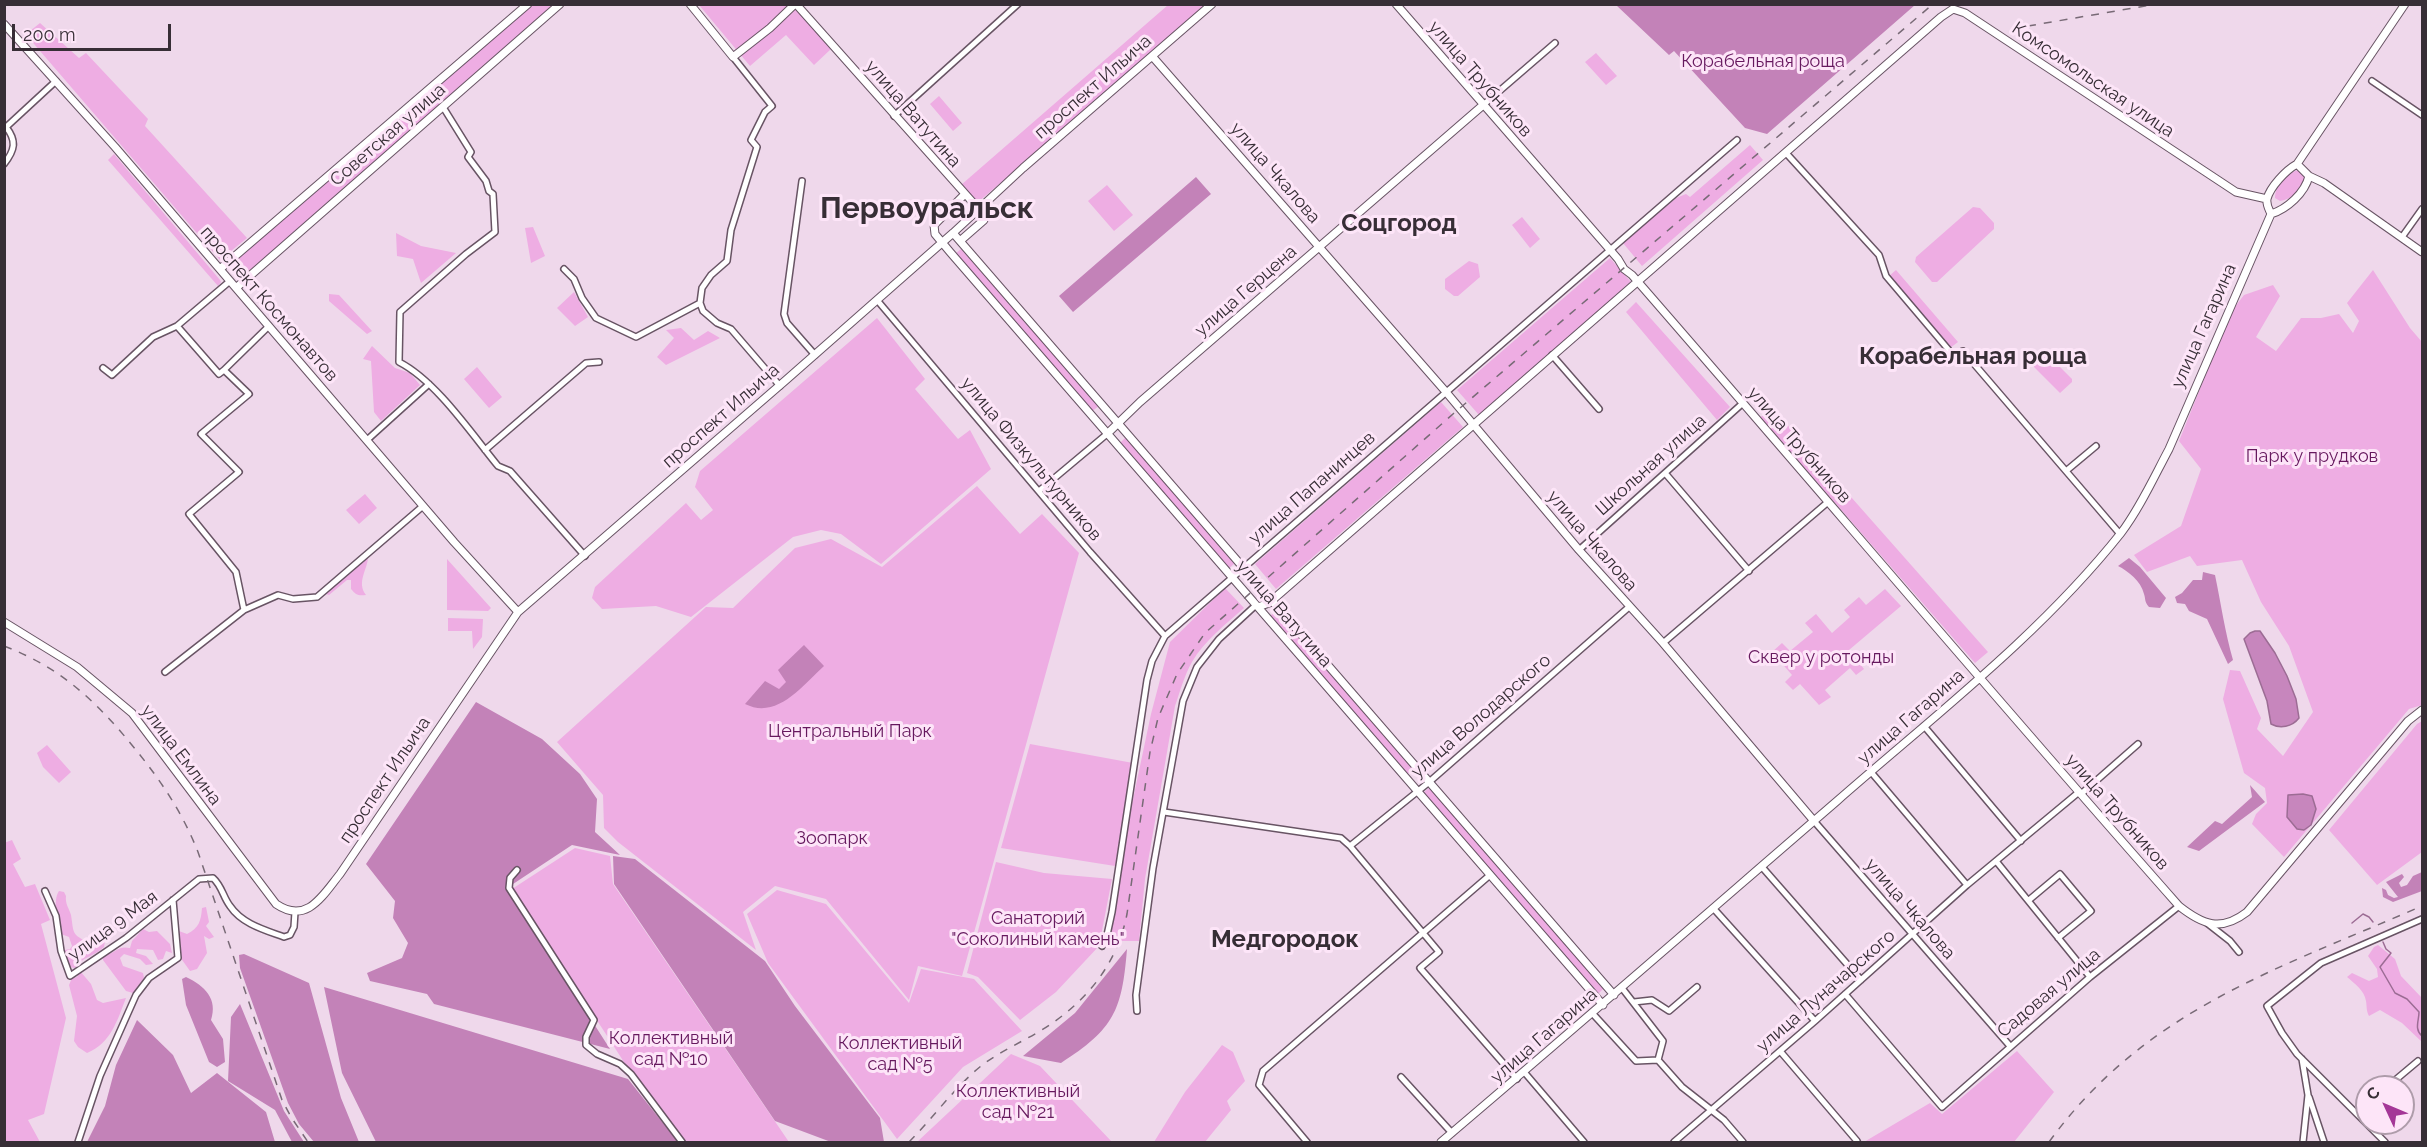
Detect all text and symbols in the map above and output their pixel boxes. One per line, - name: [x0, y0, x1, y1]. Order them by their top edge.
- scale bar: [15, 12, 174, 50]
- street label: улица Трубников: [1424, 17, 1536, 141]
- street label: Комсомольская улица: [2008, 18, 2178, 142]
- text: 200 m: [23, 24, 76, 45]
- street label: проспект Ильича: [1030, 30, 1156, 144]
- park label: Корабельная роща: [1681, 51, 1845, 73]
- street label: улица Ватутина: [861, 56, 965, 172]
- street label: Советская улица: [326, 79, 450, 191]
- street label: улица Чкалова: [1225, 118, 1325, 228]
- district label: Первоуральск: [820, 191, 1034, 227]
- district label: Соцгород: [1341, 210, 1457, 238]
- street label: проспект Космонавтов: [196, 222, 342, 386]
- street label: улица Герцена: [1191, 241, 1301, 341]
- street label: улица Гагарина: [2167, 260, 2241, 392]
- district label: Корабельная роща: [1859, 343, 2087, 371]
- street label: проспект Ильича: [658, 359, 784, 473]
- street label: улица Физкультурников: [956, 373, 1106, 545]
- street label: улица Трубников: [1743, 383, 1855, 507]
- street label: Школьная улица: [1591, 410, 1711, 520]
- street label: улица Папанинцев: [1244, 427, 1380, 549]
- park label: Парк у прудков: [2246, 446, 2378, 468]
- street label: улица Чкалова: [1542, 486, 1642, 596]
- street label: улица Ватутина: [1232, 556, 1336, 672]
- park label: Сквер у ротонды: [1748, 647, 1894, 669]
- street label: улица Володарского: [1407, 649, 1555, 783]
- street label: улица Гагарина: [1853, 665, 1969, 769]
- street label: улица Емлина: [136, 700, 226, 810]
- street label: проспект Ильича: [335, 713, 435, 847]
- park label: Центральный Парк: [768, 721, 932, 743]
- street label: улица Трубников: [2061, 750, 2173, 874]
- park label: Зоопарк: [796, 828, 868, 850]
- street label: улица Чкалова: [1860, 854, 1960, 964]
- street label: улица 9 Мая: [64, 886, 162, 966]
- park label: Санаторий "Соколиный камень": [951, 908, 1125, 950]
- street label: улица Луначарского: [1752, 925, 1900, 1057]
- district label: Медгородок: [1211, 926, 1359, 954]
- street label: Садовая улица: [1993, 944, 2105, 1042]
- street label: улица Гагарина: [1486, 984, 1602, 1088]
- park label: Коллективный сад №10: [609, 1028, 733, 1070]
- park label: Коллективный сад №5: [838, 1033, 962, 1076]
- north arrow: [2355, 1075, 2415, 1135]
- park label: Коллективный сад №21: [956, 1081, 1080, 1124]
- text: С: [2362, 1083, 2384, 1104]

